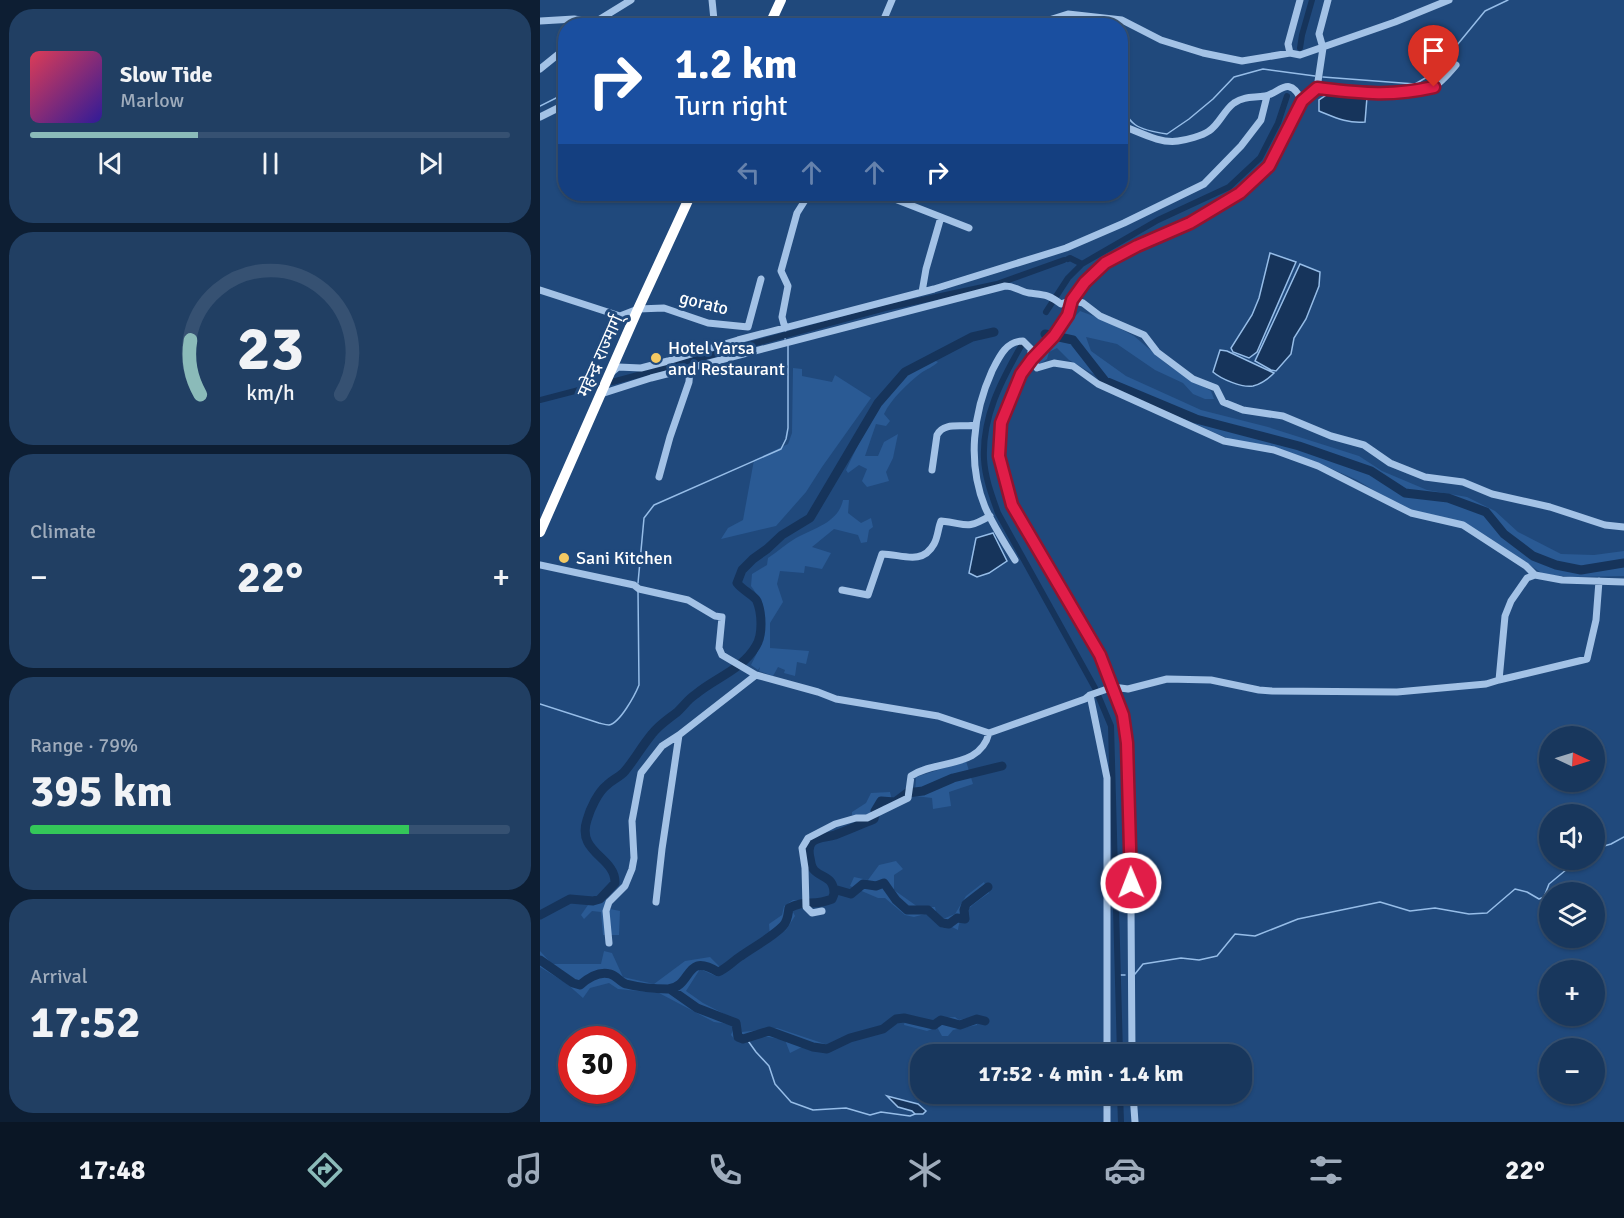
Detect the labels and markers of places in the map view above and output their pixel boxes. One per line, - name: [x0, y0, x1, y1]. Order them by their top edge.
- pin: [1408, 25, 1459, 87]
- place label: Hotel Yarsa and Restaurant: [668, 337, 785, 380]
- marker: Hotel Yarsa and Restaurant: [649, 351, 663, 365]
- place label: Sani Kitchen: [576, 547, 673, 569]
- marker: Sani Kitchen: [557, 551, 571, 565]

